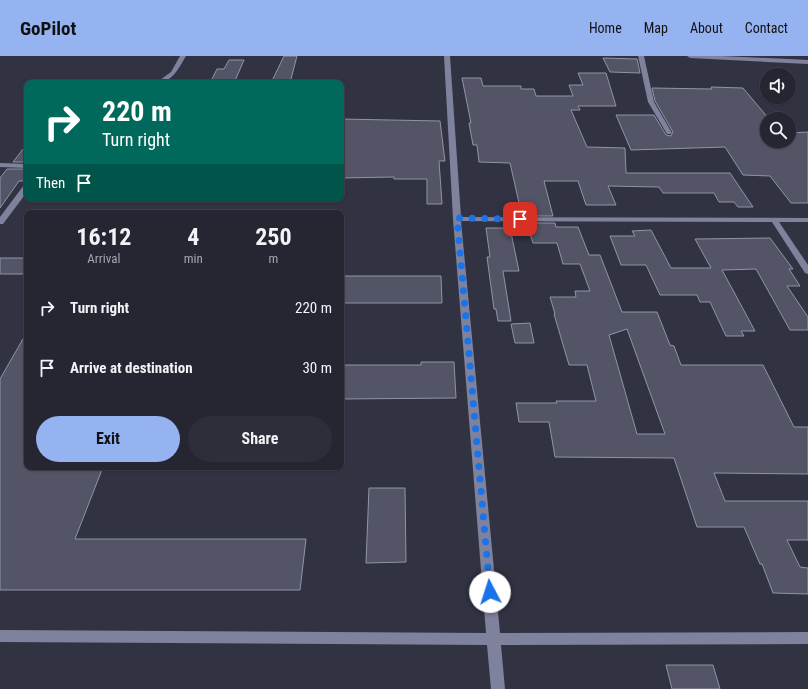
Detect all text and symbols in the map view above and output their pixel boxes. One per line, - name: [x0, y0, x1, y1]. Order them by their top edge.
- text: GoPilot: [20, 17, 76, 40]
- text: Home: [589, 20, 622, 36]
- text: Map: [644, 20, 668, 36]
- text: About: [690, 20, 723, 36]
- text: Contact: [745, 20, 788, 36]
- map controls: [760, 68, 796, 148]
- button: sound: [760, 68, 796, 104]
- text: 220 m: [102, 95, 172, 128]
- icon: right: [36, 96, 88, 148]
- button: search: [760, 112, 796, 148]
- text: Turn right: [102, 129, 170, 150]
- icon: arrive: [73, 172, 95, 194]
- text: Then: [36, 174, 65, 192]
- pin: [503, 202, 537, 236]
- icon: arrive: [509, 208, 531, 230]
- text: 16:12: [76, 223, 131, 251]
- text: 4: [187, 223, 199, 251]
- text: 250: [255, 223, 292, 251]
- text: Arrival: [87, 251, 120, 266]
- text: min: [184, 251, 203, 266]
- text: m: [269, 251, 278, 266]
- icon: right: [36, 297, 58, 319]
- text: Turn right: [70, 299, 129, 317]
- text: 220 m: [295, 299, 332, 317]
- icon: arrive: [36, 357, 58, 379]
- text: Arrive at destination: [70, 359, 193, 377]
- text: 30 m: [302, 359, 332, 377]
- button: Exit: [36, 416, 180, 462]
- button: Share: [188, 416, 332, 462]
- position arrow: [469, 571, 511, 613]

